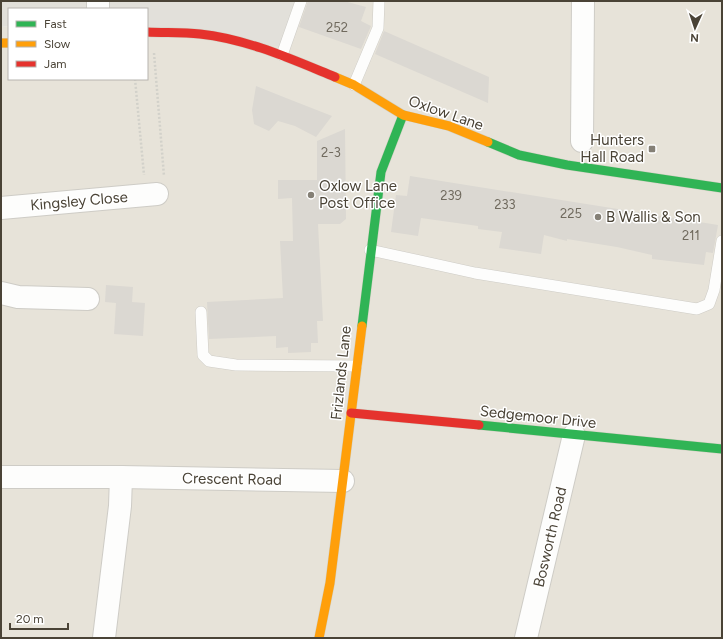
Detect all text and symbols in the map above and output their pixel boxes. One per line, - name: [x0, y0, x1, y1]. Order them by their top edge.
- legend: [8, 8, 148, 80]
- north arrow: [675, 8, 715, 48]
- text: Fast: [44, 17, 67, 31]
- house number: 252: [326, 20, 348, 35]
- text: N: [690, 31, 699, 44]
- text: Slow: [44, 37, 71, 51]
- text: Jam: [44, 57, 67, 71]
- street label: Oxlow Lane: [406, 92, 486, 134]
- place label: Hunters Hall Road: [580, 131, 644, 166]
- marker: Hunters Hall Road: [647, 144, 657, 154]
- house number: 2-3: [321, 145, 341, 160]
- place label: Oxlow Lane Post Office: [319, 177, 397, 212]
- street label: Kingsley Close: [30, 188, 128, 214]
- house number: 239: [440, 188, 462, 203]
- marker: Oxlow Lane Post Office: [306, 190, 316, 200]
- house number: 233: [494, 197, 516, 212]
- house number: 225: [560, 206, 582, 221]
- place label: B Wallis & Son: [606, 208, 701, 226]
- marker: B Wallis & Son: [593, 212, 603, 222]
- house number: 211: [682, 228, 700, 243]
- street label: Frizlands Lane: [327, 325, 355, 421]
- street label: Sedgemoor Drive: [479, 402, 597, 432]
- street label: Crescent Road: [182, 469, 282, 489]
- street label: Bosworth Road: [530, 485, 570, 589]
- scale bar: [10, 605, 68, 631]
- text: 20 m: [16, 612, 44, 626]

